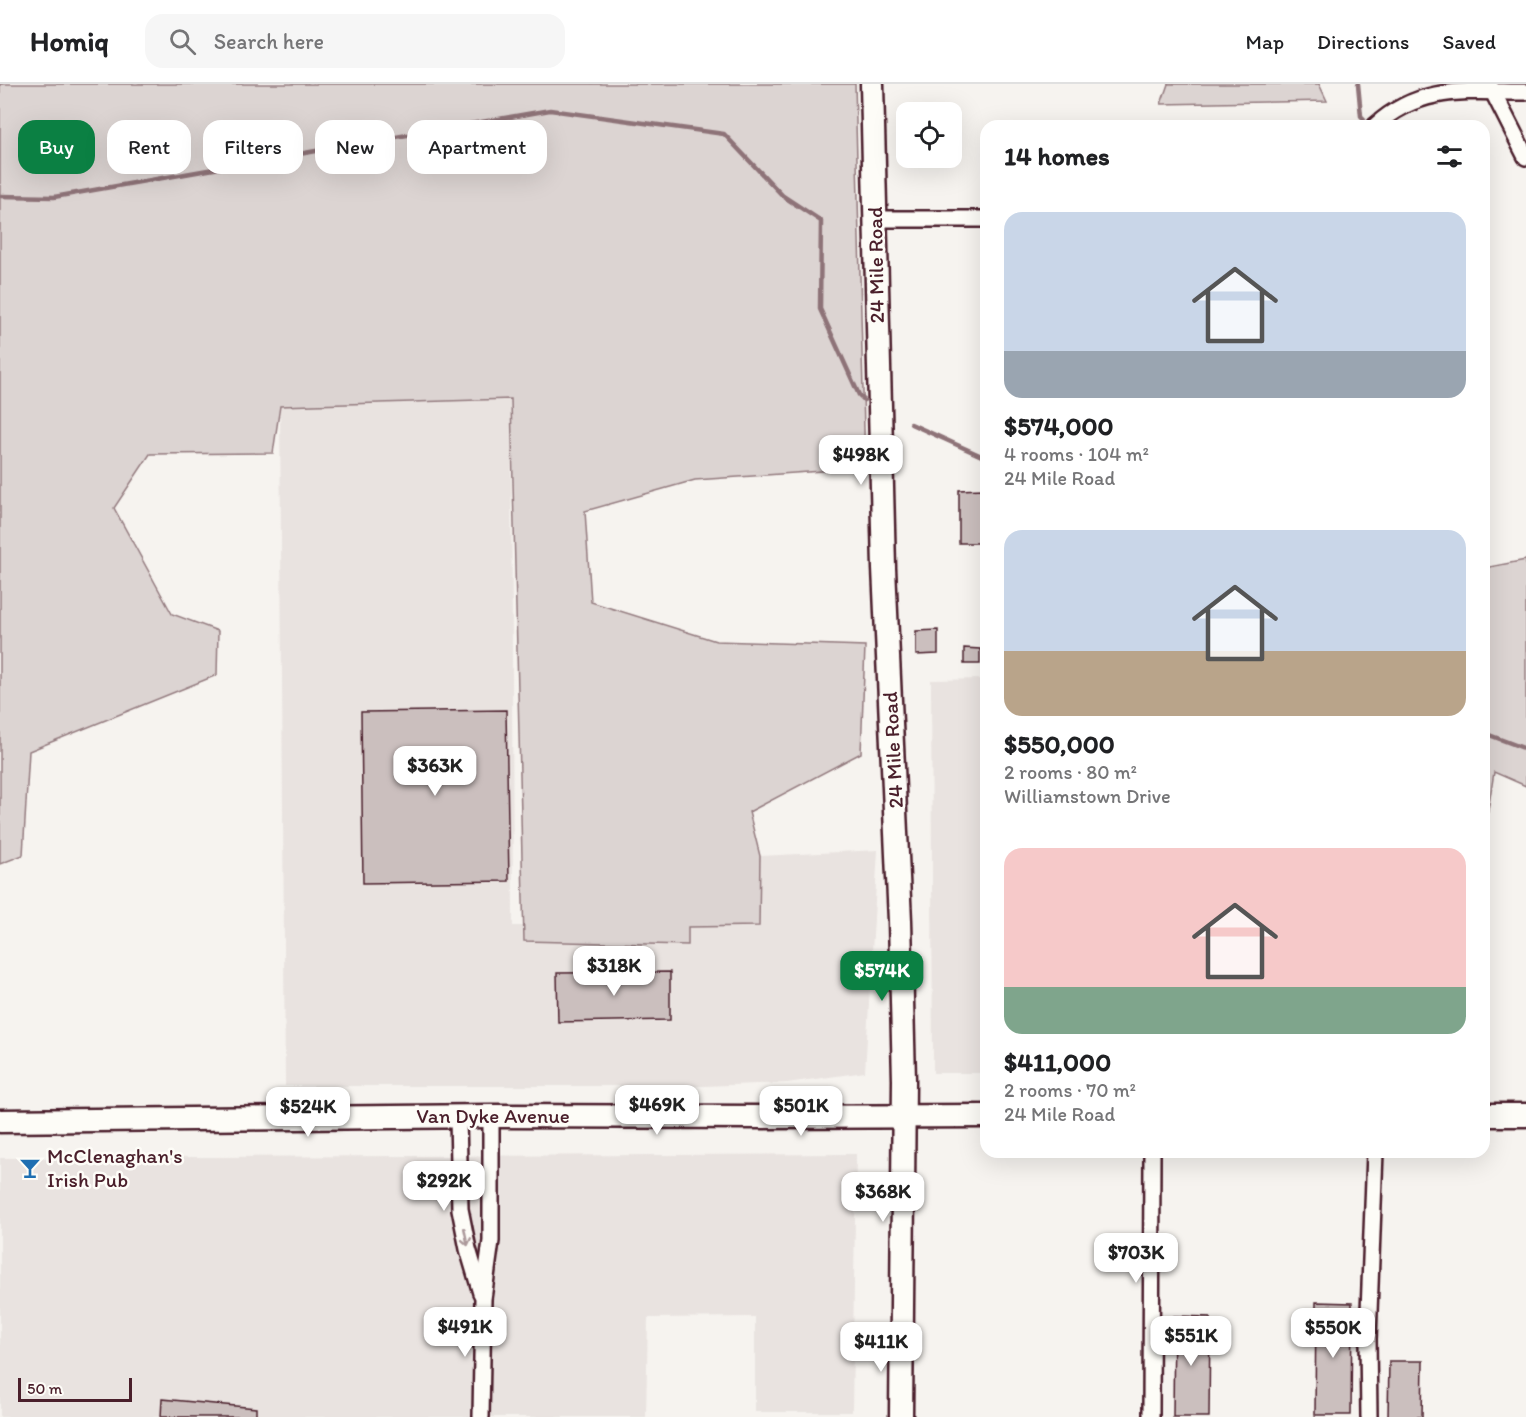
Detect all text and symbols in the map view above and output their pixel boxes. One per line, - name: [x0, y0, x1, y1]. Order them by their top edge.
- search box: [145, 14, 565, 68]
- text: Homiq: [30, 24, 109, 58]
- icon: search: [166, 25, 199, 58]
- text: Search here: [214, 28, 324, 55]
- text: Map: [1246, 29, 1284, 54]
- text: Directions: [1317, 29, 1409, 54]
- text: Saved: [1442, 29, 1496, 54]
- map controls: [896, 102, 962, 168]
- button: locate: [896, 102, 962, 168]
- chip: Buy: [18, 120, 95, 174]
- chip: Rent: [107, 120, 191, 174]
- chip: Filters: [203, 120, 303, 174]
- chip: New: [315, 120, 395, 174]
- chip: Apartment: [407, 120, 547, 174]
- text: 14 homes: [1004, 140, 1110, 172]
- icon: filters: [1433, 140, 1466, 173]
- street label: 24 Mile Road: [862, 206, 889, 324]
- icon: home: [1181, 251, 1289, 359]
- text: $574,000: [1004, 410, 1114, 442]
- pin: $498K: [819, 435, 903, 486]
- text: $498K: [833, 442, 889, 466]
- text: 4 rooms · 104 m²: [1004, 442, 1149, 466]
- text: 24 Mile Road: [1004, 466, 1115, 490]
- icon: home: [1181, 569, 1289, 677]
- street label: 24 Mile Road: [877, 691, 908, 809]
- text: $550,000: [1004, 728, 1115, 760]
- pin: $363K: [393, 746, 477, 797]
- text: $363K: [407, 753, 463, 777]
- text: 2 rooms · 80 m²: [1004, 760, 1137, 784]
- text: Williamstown Drive: [1004, 784, 1171, 808]
- icon: home: [1181, 887, 1289, 995]
- pin: $318K: [572, 946, 656, 997]
- pin: $574K: [840, 951, 924, 1002]
- text: $318K: [587, 953, 641, 977]
- text: $574K: [854, 958, 910, 982]
- text: $411,000: [1004, 1046, 1111, 1078]
- text: 2 rooms · 70 m²: [1004, 1078, 1136, 1102]
- pin: $469K: [615, 1085, 699, 1136]
- pin: $501K: [759, 1086, 843, 1137]
- pin: $524K: [266, 1087, 350, 1138]
- text: $469K: [629, 1092, 685, 1116]
- text: $501K: [773, 1093, 829, 1117]
- text: $524K: [280, 1094, 336, 1118]
- text: 24 Mile Road: [1004, 1102, 1115, 1126]
- street label: Van Dyke Avenue: [416, 1103, 570, 1128]
- place label: McClenaghan's Irish Pub: [47, 1143, 183, 1192]
- bar icon: McClenaghan's Irish Pub: [18, 1156, 42, 1180]
- pin: $292K: [402, 1161, 486, 1212]
- text: $292K: [417, 1168, 471, 1192]
- pin: $368K: [841, 1172, 925, 1223]
- text: $368K: [855, 1179, 911, 1203]
- one-way arrow: [461, 1227, 472, 1247]
- pin: $703K: [1094, 1233, 1178, 1284]
- text: $703K: [1108, 1240, 1164, 1264]
- pin: $491K: [423, 1307, 507, 1358]
- pin: $550K: [1291, 1308, 1375, 1359]
- text: $491K: [438, 1314, 492, 1338]
- text: $550K: [1305, 1315, 1361, 1339]
- pin: $551K: [1149, 1316, 1233, 1367]
- pin: $411K: [839, 1322, 923, 1373]
- text: $551K: [1164, 1323, 1218, 1347]
- text: $411K: [854, 1329, 908, 1353]
- scale bar: [18, 1375, 132, 1402]
- text: 50 m: [27, 1379, 62, 1398]

